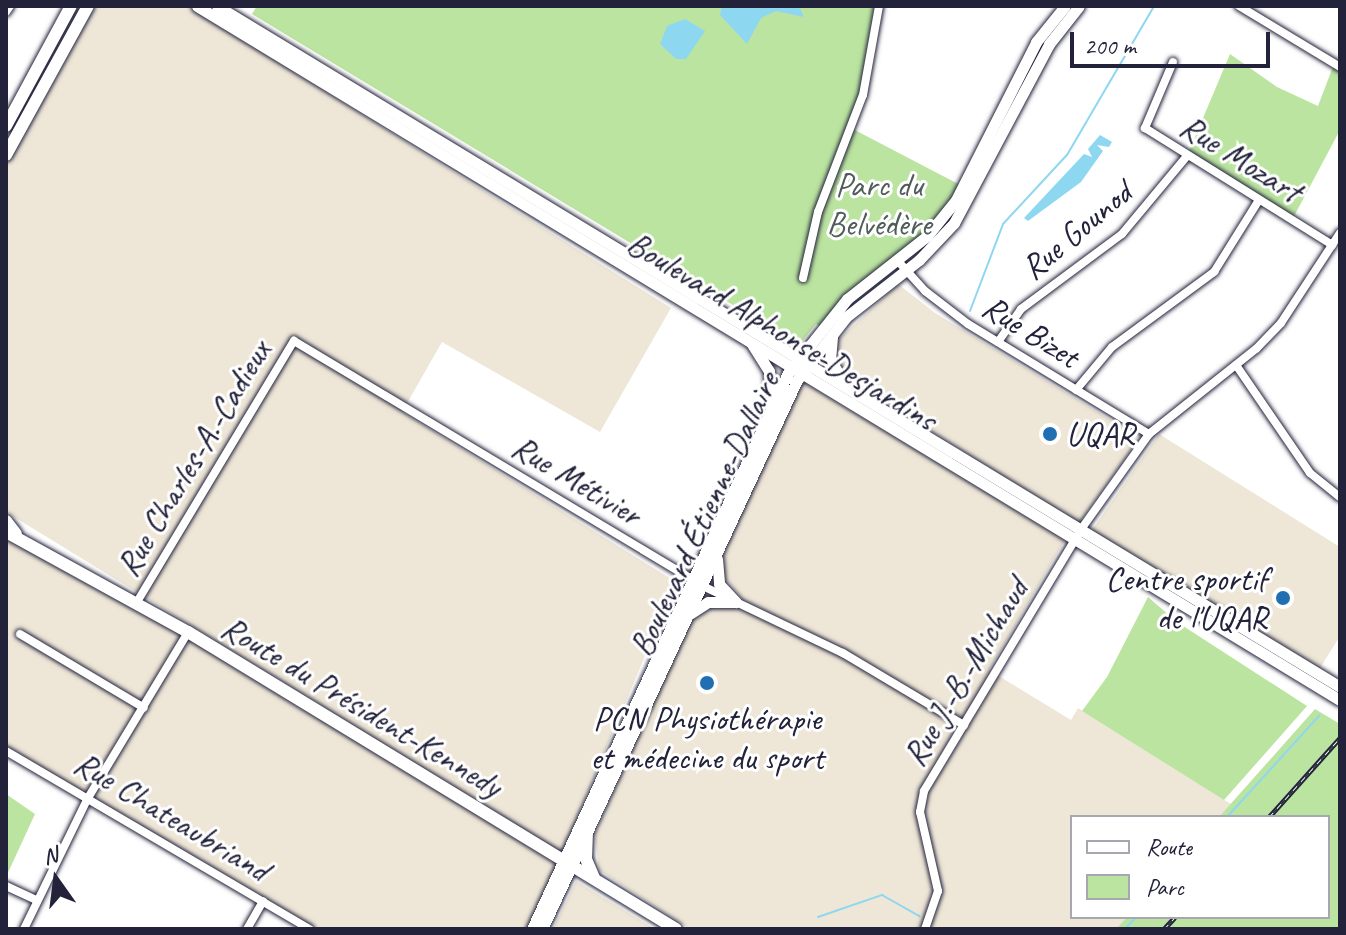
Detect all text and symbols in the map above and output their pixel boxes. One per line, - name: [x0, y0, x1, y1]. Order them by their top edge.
- scale bar: [1074, 16, 1274, 66]
- text: 200 m: [1084, 31, 1136, 61]
- street label: Rue Mozart: [1174, 105, 1308, 211]
- park label: Parc du Belvédère: [827, 164, 931, 244]
- street label: Rue Gounod: [1013, 172, 1139, 288]
- street label: Boulevard Alphonse-Desjardins: [620, 223, 944, 439]
- street label: Rue Bizet: [975, 285, 1087, 377]
- street label: Rue Charles-A.-Cadieux: [106, 333, 280, 583]
- street label: Boulevard Étienne-Dallaire: [620, 366, 788, 662]
- place label: UQAR: [1066, 414, 1134, 454]
- marker: UQAR: [1041, 425, 1059, 443]
- street label: Rue Métivier: [505, 426, 649, 534]
- place label: Centre sportif de l'UQAR: [1106, 558, 1267, 638]
- street label: Rue J.-B.-Michaud: [893, 571, 1037, 773]
- marker: Centre sportif de l'UQAR: [1274, 589, 1292, 607]
- street label: Route du Président-Kennedy: [215, 606, 509, 806]
- marker: PCN Physiothérapie et médecine du sport: [696, 672, 718, 694]
- place label: PCN Physiothérapie et médecine du sport: [591, 698, 823, 778]
- street label: Rue Chateaubriand: [67, 742, 277, 890]
- legend: [1070, 815, 1330, 919]
- text: Route: [1146, 832, 1192, 862]
- north arrow: [16, 839, 96, 919]
- text: N: [40, 840, 60, 871]
- text: Parc: [1146, 872, 1184, 902]

